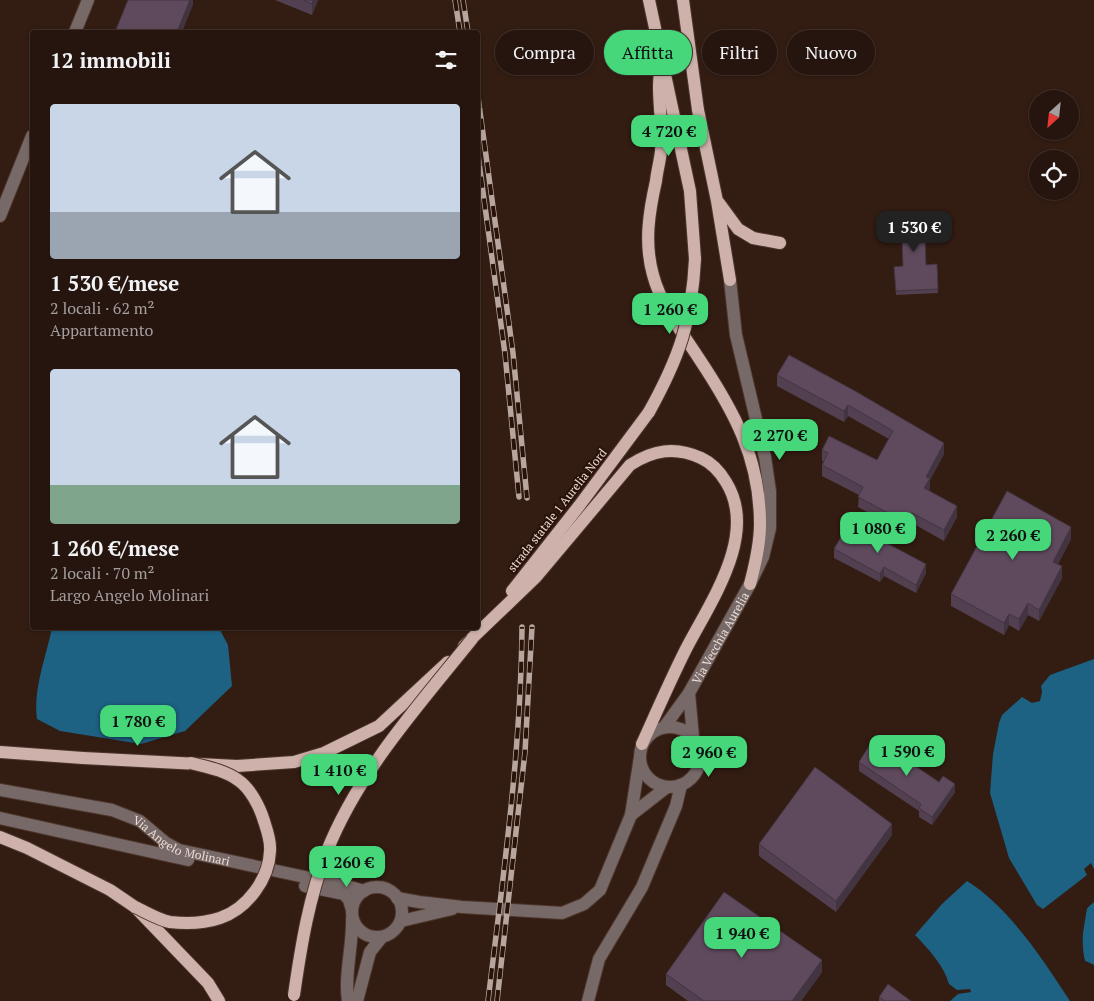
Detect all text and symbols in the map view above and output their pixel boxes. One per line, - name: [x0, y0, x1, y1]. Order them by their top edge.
- chip: Compra: [495, 30, 594, 75]
- chip: Affitta: [604, 30, 692, 75]
- chip: Filtri: [702, 30, 777, 75]
- chip: Nuovo: [787, 30, 875, 75]
- text: 12 immobili: [50, 46, 171, 74]
- icon: filters: [432, 46, 460, 74]
- north arrow: [1029, 90, 1079, 140]
- map controls: [1029, 90, 1079, 200]
- pin: 4 720 €: [623, 114, 715, 157]
- text: 4 720 €: [642, 120, 696, 142]
- icon: home: [210, 137, 300, 227]
- button: locate: [1029, 150, 1079, 200]
- pin: 1 530 €: [868, 210, 960, 253]
- text: 1 530 €: [887, 216, 941, 238]
- text: 1 530 €/mese: [50, 269, 179, 297]
- pin: 1 260 €: [624, 292, 716, 335]
- text: 2 locali · 62 m²: [50, 297, 155, 319]
- text: 1 260 €: [643, 298, 697, 320]
- text: Appartamento: [50, 319, 153, 341]
- icon: home: [210, 402, 300, 492]
- pin: 2 270 €: [734, 418, 826, 461]
- text: 2 270 €: [753, 424, 807, 446]
- street label: strada statale 1 Aurelia Nord: [504, 445, 610, 575]
- pin: 1 080 €: [832, 512, 924, 554]
- text: 1 080 €: [851, 517, 905, 539]
- pin: 2 260 €: [967, 518, 1059, 561]
- text: 2 260 €: [986, 524, 1040, 546]
- text: 1 260 €/mese: [50, 534, 179, 562]
- text: 2 locali · 70 m²: [50, 562, 155, 584]
- text: Largo Angelo Molinari: [50, 584, 209, 606]
- street label: Via Vecchia Aurelia: [688, 589, 752, 687]
- pin: 1 780 €: [92, 704, 184, 747]
- text: 1 780 €: [111, 710, 165, 732]
- pin: 1 590 €: [861, 734, 953, 777]
- pin: 2 960 €: [663, 736, 755, 778]
- text: 1 590 €: [880, 740, 934, 762]
- text: 2 960 €: [682, 741, 736, 763]
- pin: 1 410 €: [293, 754, 385, 796]
- text: 1 410 €: [312, 759, 366, 781]
- street label: Via Angelo Molinari: [131, 812, 232, 868]
- pin: 1 260 €: [301, 846, 393, 888]
- text: 1 260 €: [320, 851, 374, 873]
- pin: 1 940 €: [696, 916, 788, 959]
- text: 1 940 €: [715, 922, 769, 944]

